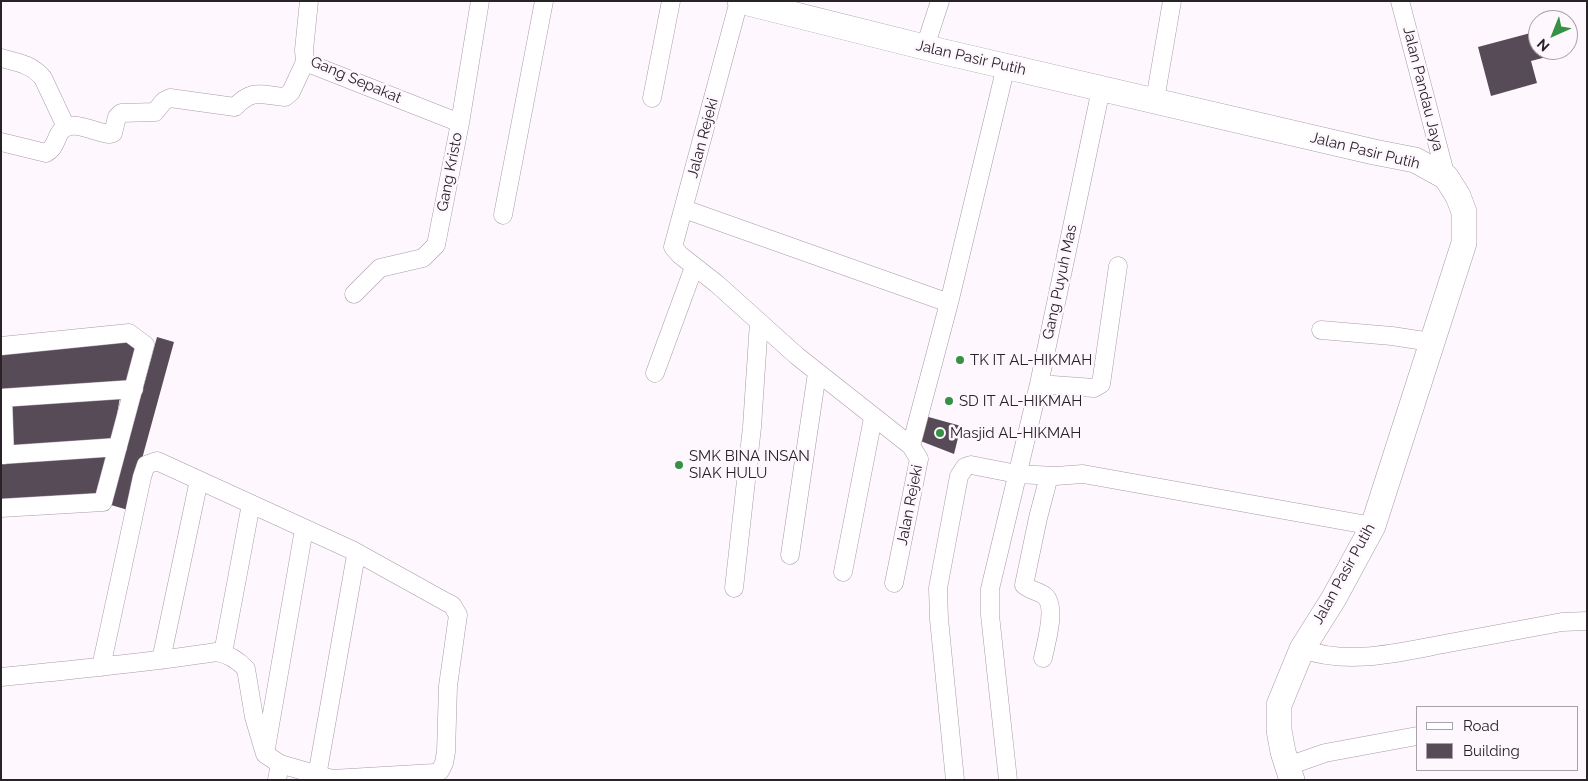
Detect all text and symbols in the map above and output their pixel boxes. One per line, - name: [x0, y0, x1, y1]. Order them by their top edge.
- north arrow: [1528, 10, 1578, 60]
- street label: Jalan Pandau Jaya: [1399, 25, 1447, 153]
- text: N: [1534, 36, 1553, 55]
- street label: Jalan Pasir Putih: [914, 37, 1028, 79]
- street label: Gang Sepakat: [308, 53, 404, 107]
- street label: Jalan Rejeki: [684, 96, 722, 180]
- street label: Jalan Pasir Putih: [1308, 129, 1422, 173]
- street label: Gang Kristo: [434, 131, 466, 213]
- street label: Gang Puyuh Mas: [1039, 223, 1081, 341]
- place label: TK IT AL-HIKMAH: [970, 351, 1092, 369]
- marker: TK IT AL-HIKMAH: [954, 354, 966, 366]
- place label: SD IT AL-HIKMAH: [959, 392, 1082, 410]
- marker: SD IT AL-HIKMAH: [943, 395, 955, 407]
- place label: Masjid AL-HIKMAH: [950, 424, 1081, 442]
- marker: Masjid AL-HIKMAH: [934, 427, 946, 439]
- place label: SMK BINA INSAN SIAK HULU: [689, 447, 810, 482]
- marker: SMK BINA INSAN SIAK HULU: [673, 459, 685, 471]
- street label: Jalan Rejeki: [893, 463, 927, 547]
- street label: Jalan Pasir Putih: [1309, 520, 1379, 628]
- legend: [1416, 706, 1578, 771]
- text: Road: [1463, 717, 1499, 735]
- text: Building: [1463, 742, 1520, 760]

